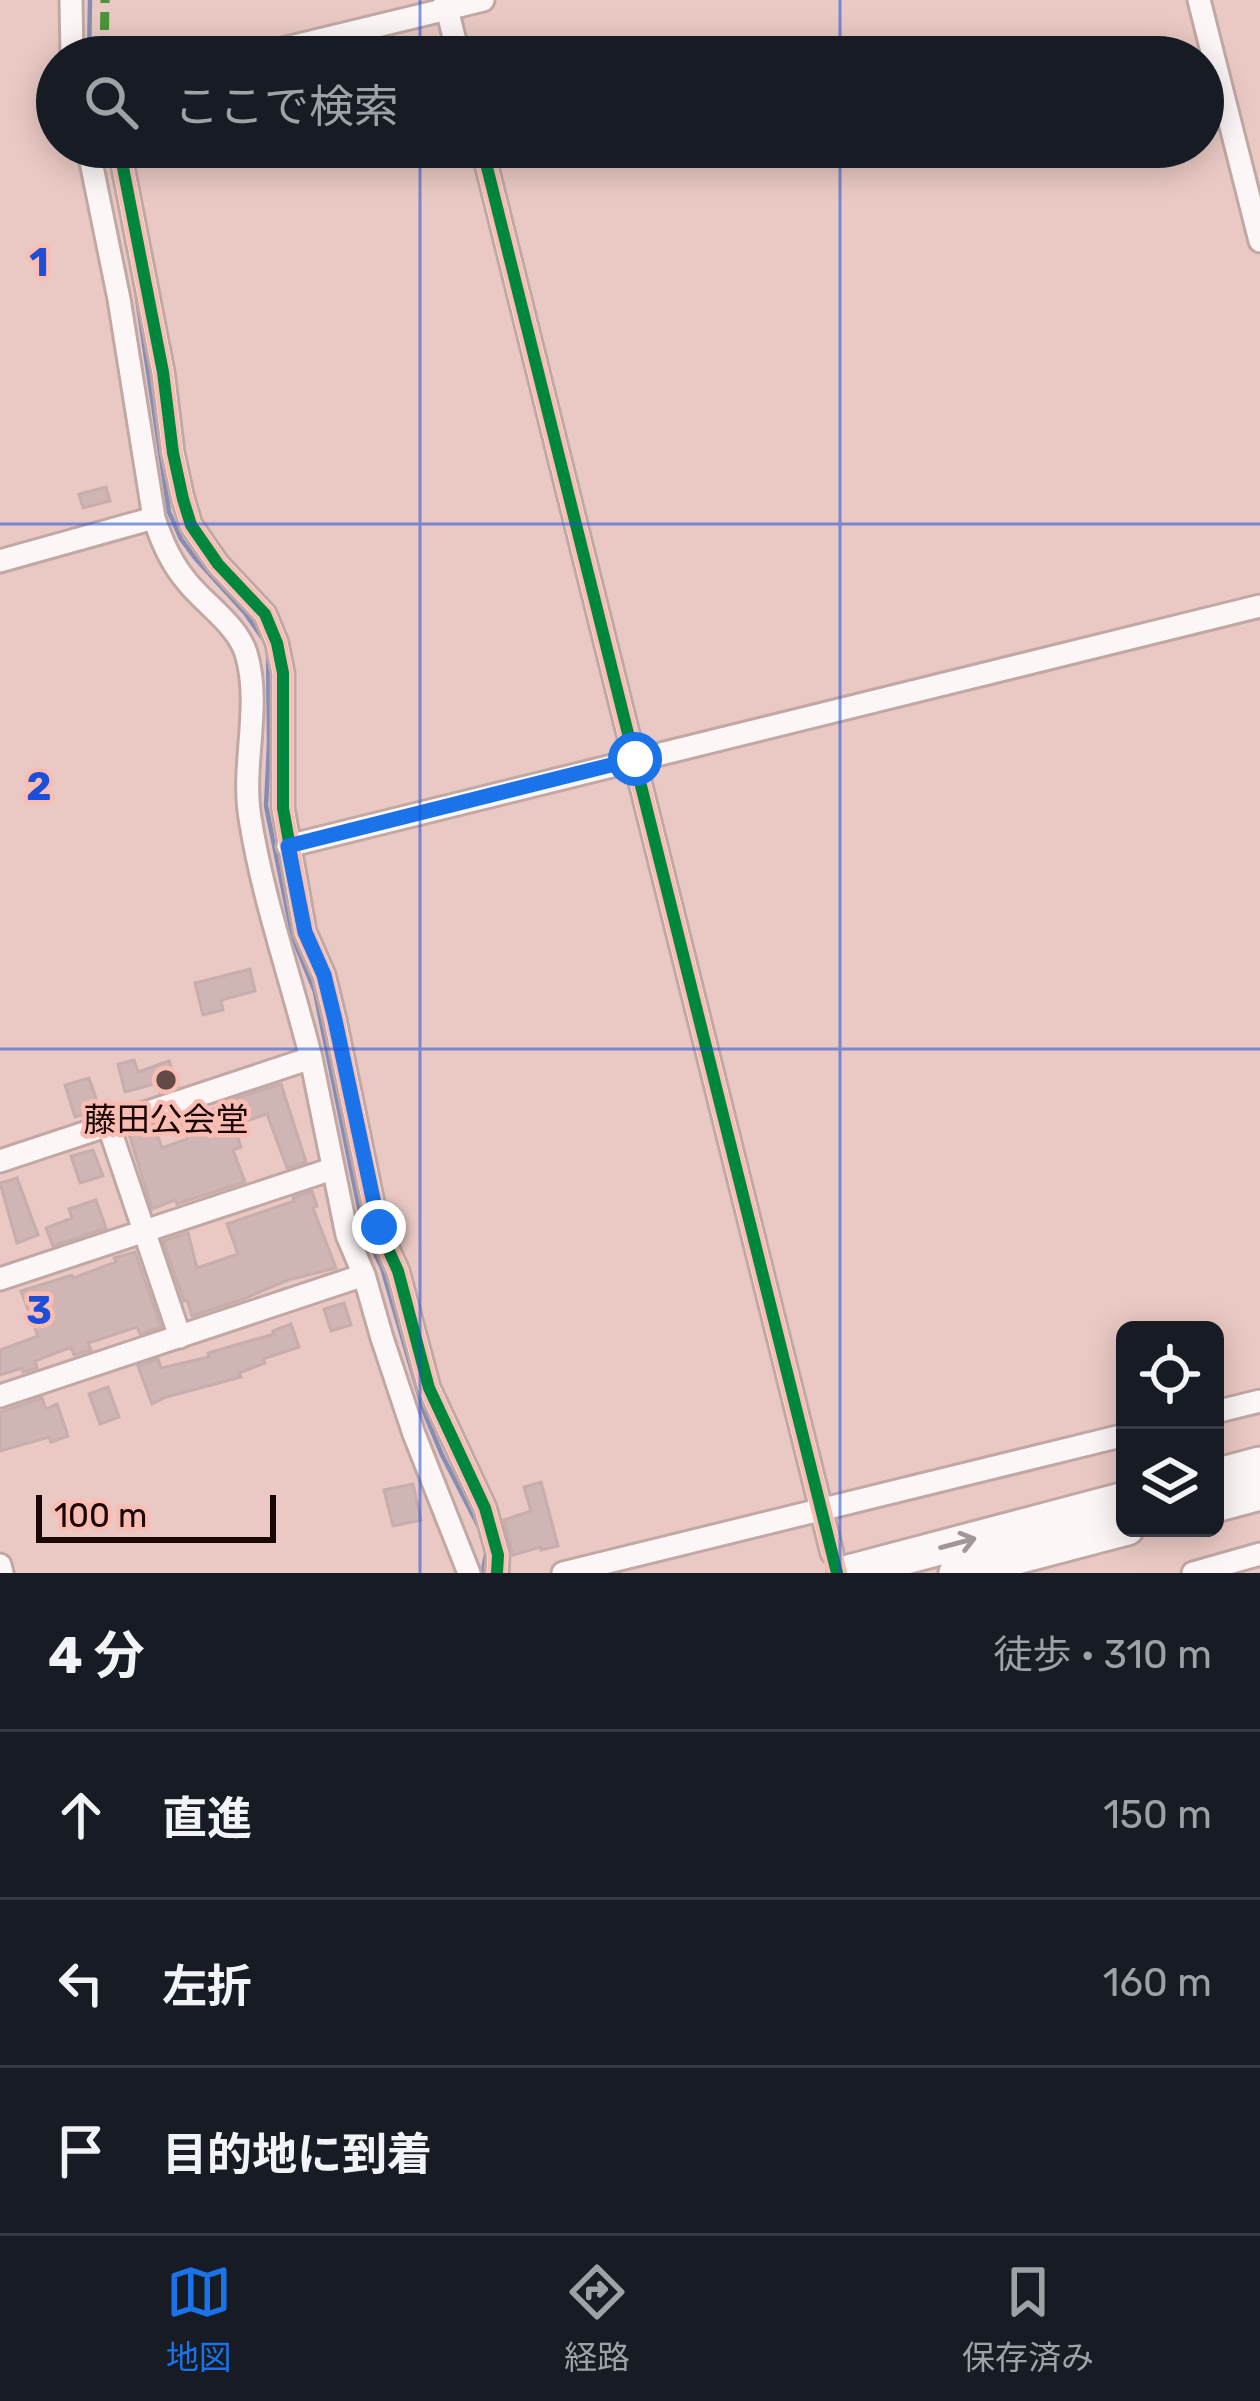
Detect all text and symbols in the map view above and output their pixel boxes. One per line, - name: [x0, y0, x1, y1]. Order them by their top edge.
- search box: [36, 36, 1224, 168]
- icon: search: [78, 69, 144, 135]
- text: ここで検索: [174, 80, 399, 133]
- text: 1: [29, 240, 49, 286]
- route start: [608, 732, 662, 786]
- text: 2: [26, 764, 52, 810]
- marker: 藤田公会堂: [153, 1067, 179, 1093]
- place label: 藤田公会堂: [84, 1100, 249, 1139]
- route end: [352, 1200, 406, 1254]
- text: 3: [26, 1288, 52, 1334]
- map controls: [1116, 1321, 1224, 1537]
- button: locate: [1116, 1321, 1224, 1429]
- button: layers: [1116, 1429, 1224, 1537]
- scale bar: [36, 1489, 276, 1542]
- text: 100 m: [54, 1496, 147, 1535]
- one-way arrow: [938, 1531, 976, 1553]
- text: 4 分: [48, 1625, 145, 1686]
- text: 徒歩 · 310 m: [994, 1632, 1212, 1678]
- icon: ahead: [48, 1782, 114, 1848]
- text: 直進: [162, 1792, 252, 1845]
- text: 150 m: [1103, 1792, 1212, 1838]
- icon: left: [48, 1950, 114, 2016]
- text: 左折: [162, 1960, 252, 2013]
- text: 160 m: [1103, 1960, 1212, 2006]
- icon: arrive: [48, 2118, 114, 2184]
- text: 目的地に到着: [162, 2128, 432, 2181]
- tab: 地図: [166, 2259, 232, 2379]
- tab: 経路: [564, 2259, 630, 2379]
- tab: 保存済み: [962, 2259, 1094, 2379]

